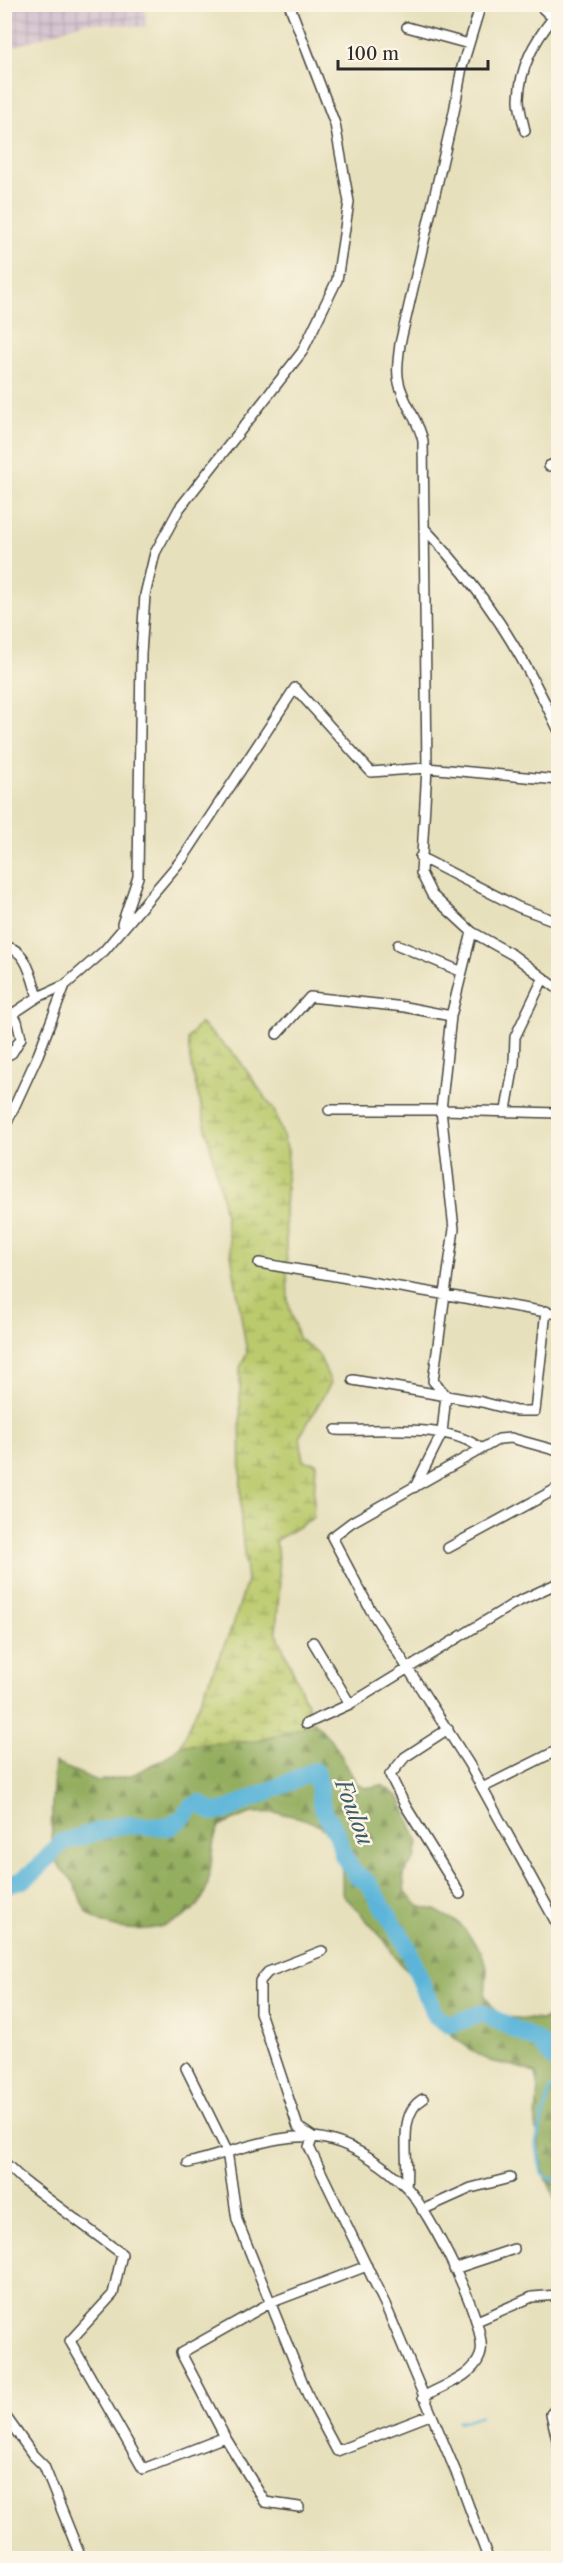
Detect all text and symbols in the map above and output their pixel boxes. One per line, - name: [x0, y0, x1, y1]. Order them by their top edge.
- scale bar: [338, 33, 488, 71]
- text: 100 m: [347, 43, 399, 65]
- water label: Foulou: [328, 1773, 379, 1850]

